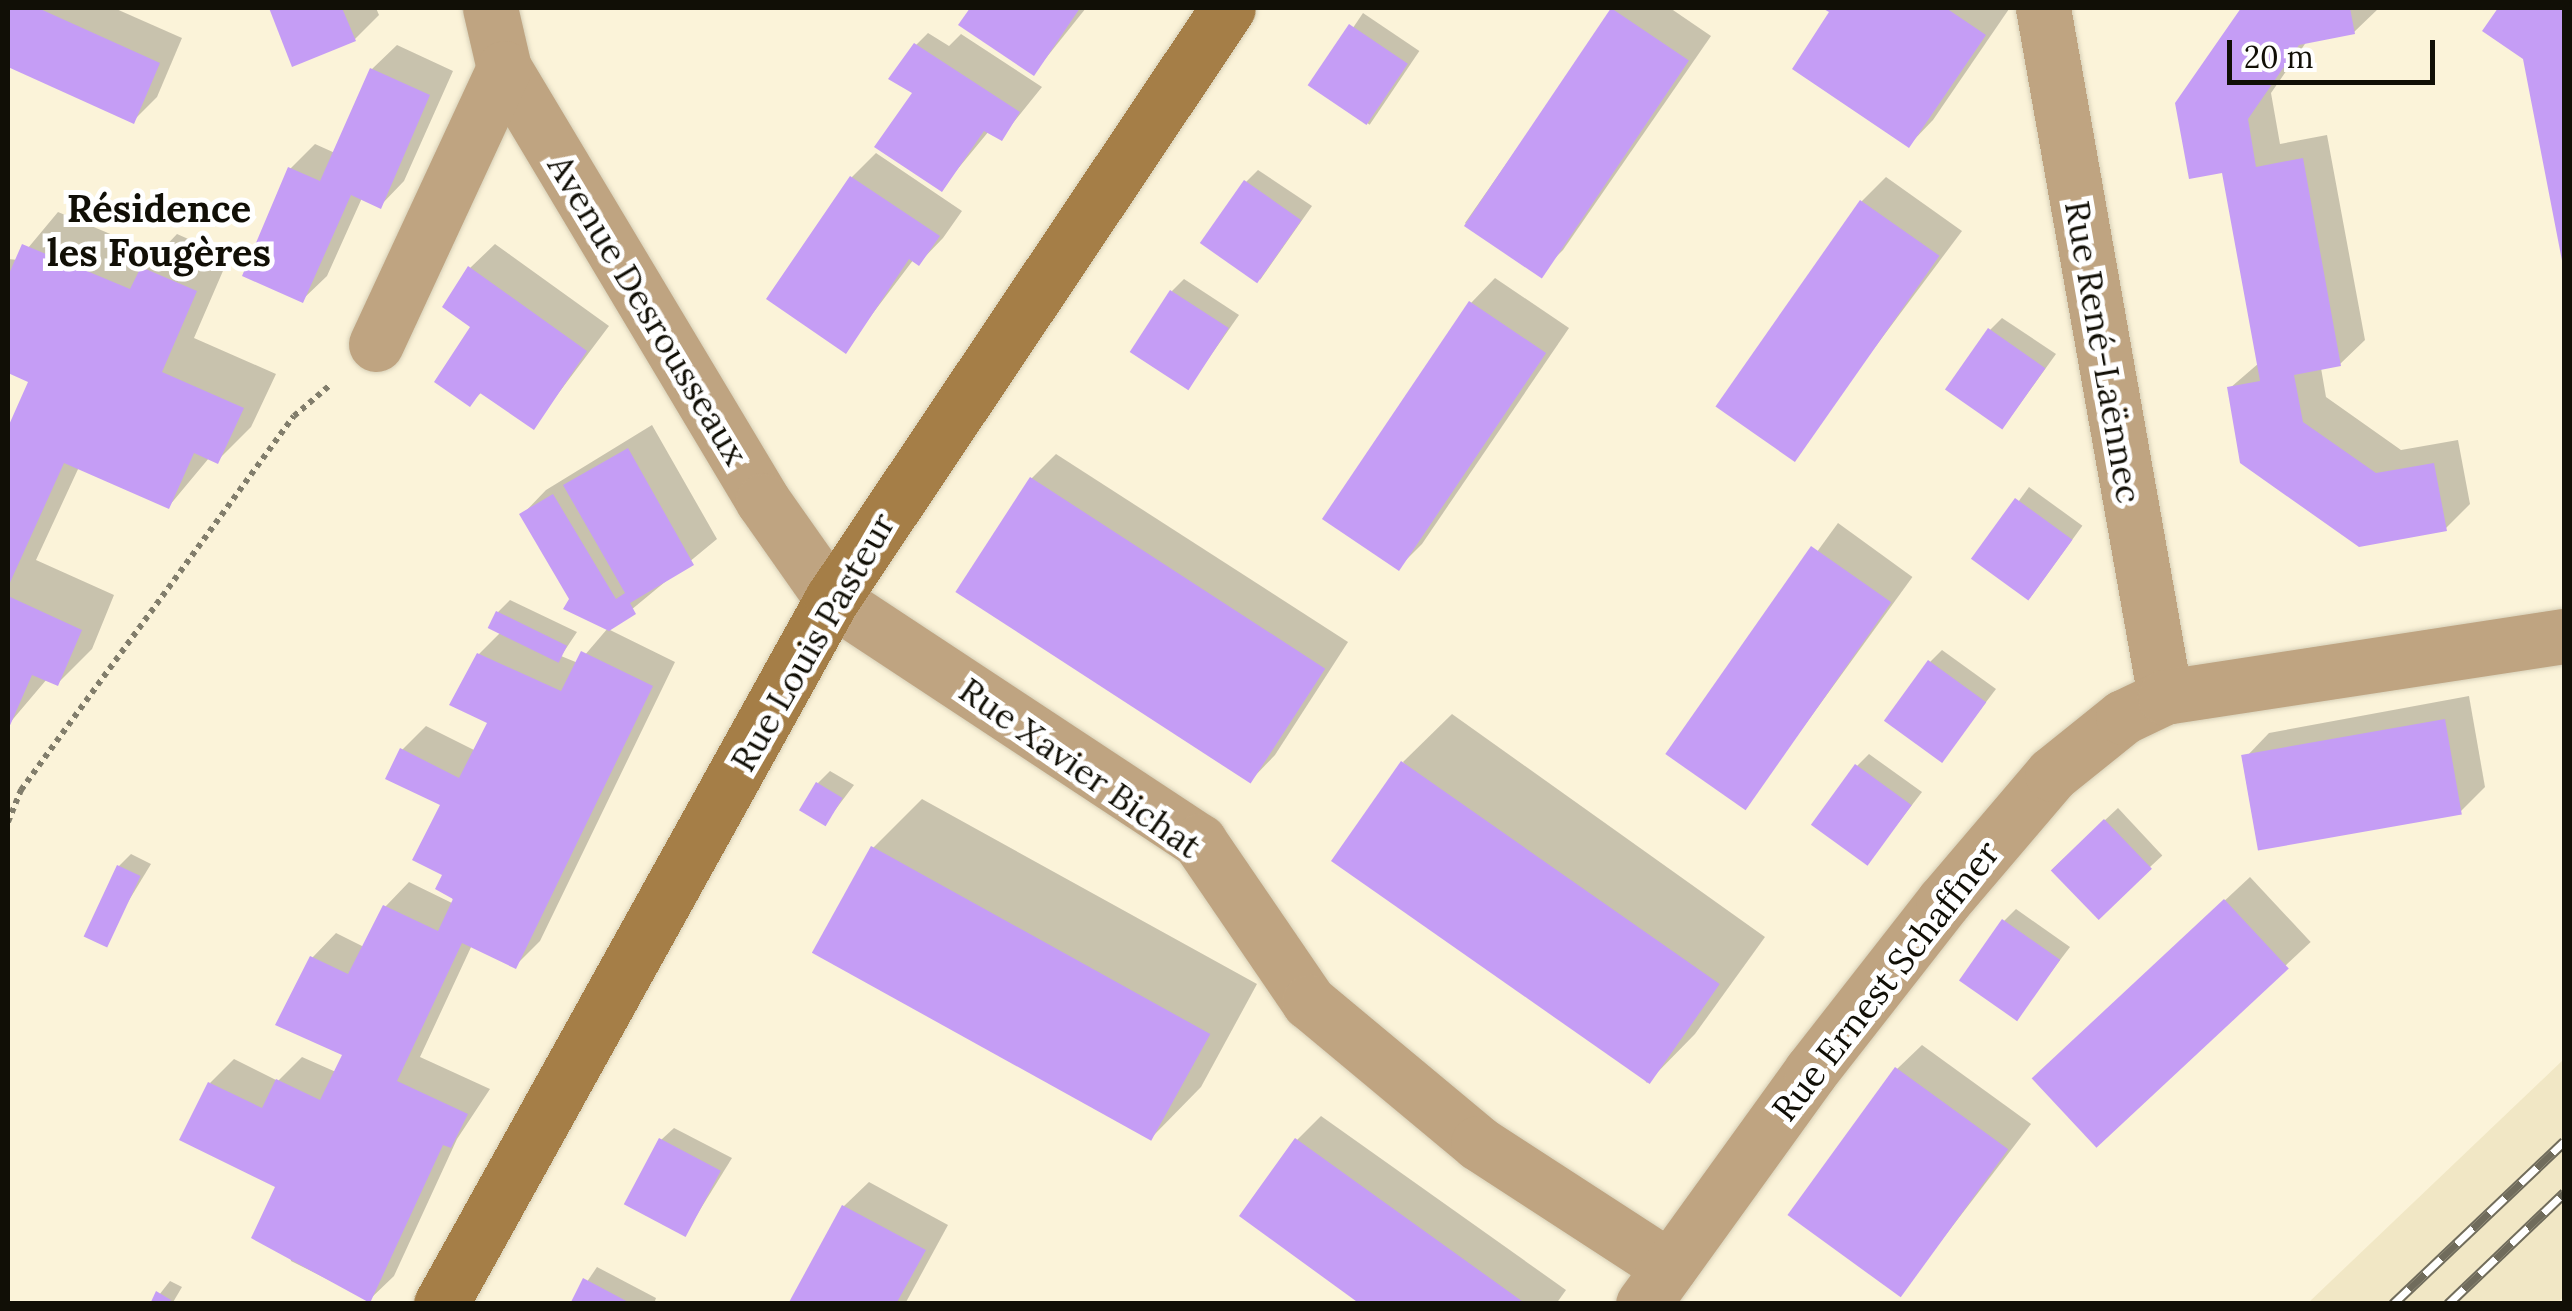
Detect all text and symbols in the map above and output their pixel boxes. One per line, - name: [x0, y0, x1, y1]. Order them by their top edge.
- scale bar: [2232, 20, 2440, 82]
- text: 20 m: [2244, 38, 2313, 76]
- street label: Avenue Desrousseaux: [539, 147, 757, 473]
- district label: Résidence les Fougères: [47, 186, 271, 276]
- street label: Rue René-Laënnec: [2056, 197, 2150, 507]
- street label: Rue Louis Pasteur: [722, 505, 904, 779]
- street label: Rue Xavier Bichat: [951, 669, 1209, 867]
- street label: Rue Ernest Schaffner: [1764, 833, 2008, 1129]

